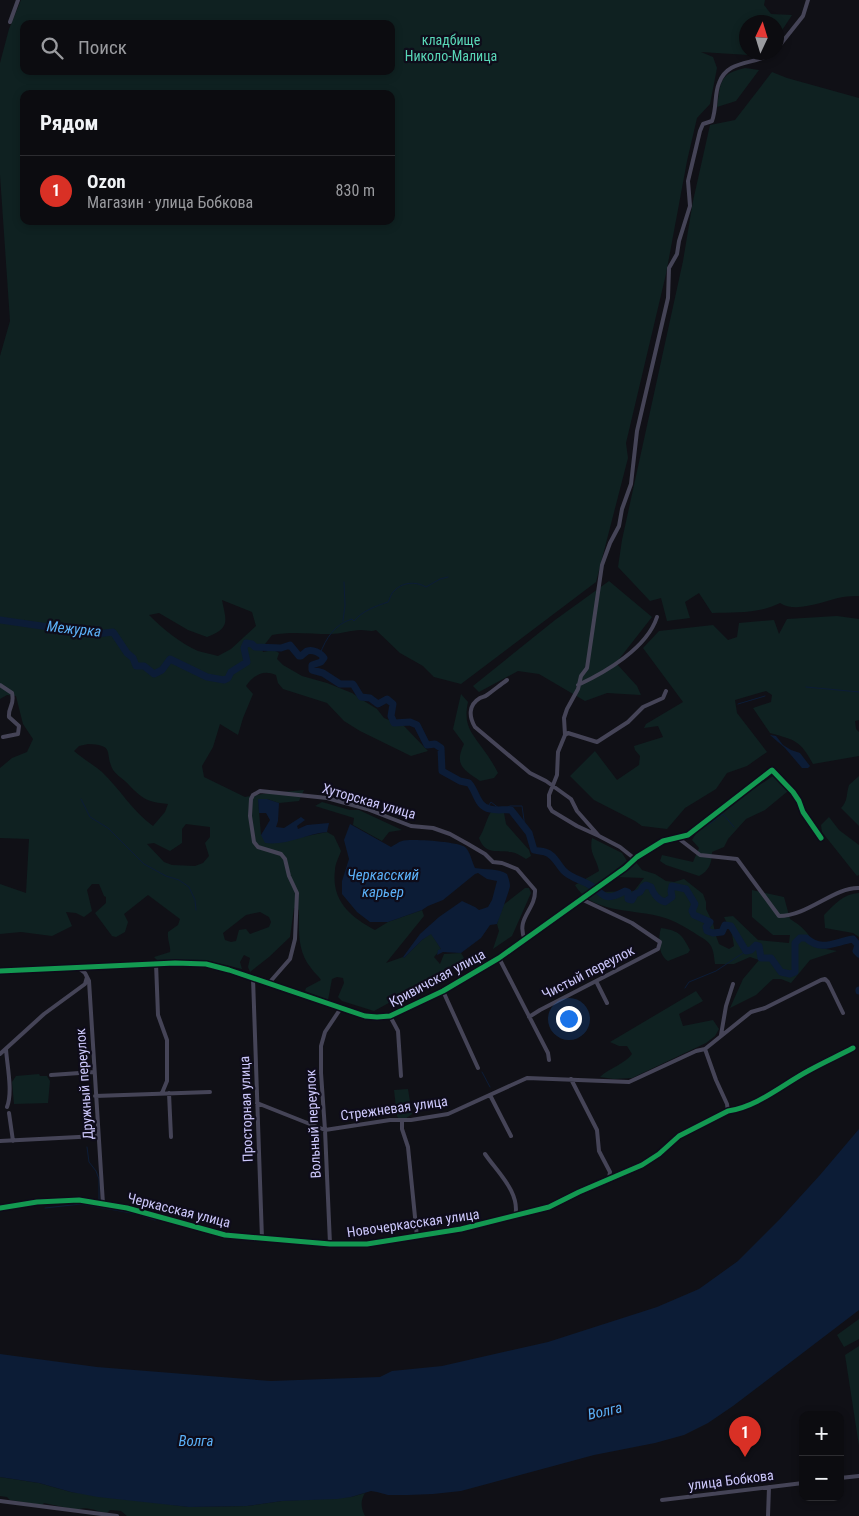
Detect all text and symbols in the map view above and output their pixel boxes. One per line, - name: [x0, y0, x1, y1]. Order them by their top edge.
- north arrow: [739, 15, 784, 60]
- search box: [20, 20, 395, 75]
- park label: кладбище Николо-Малица: [405, 32, 497, 64]
- icon: search: [38, 34, 66, 62]
- text: Поиск: [78, 36, 127, 59]
- text: Рядом: [40, 111, 99, 135]
- text: Ozon: [87, 170, 126, 193]
- text: 1: [52, 181, 60, 200]
- text: 830 m: [336, 181, 375, 200]
- text: Магазин · улица Бобкова: [87, 193, 253, 212]
- water label: Межурка: [46, 617, 102, 641]
- street label: Хуторская улица: [320, 780, 418, 822]
- water label: Черкасский карьер: [347, 866, 419, 901]
- street label: Чистый переулок: [539, 942, 637, 1002]
- street label: Кривичская улица: [386, 946, 488, 1010]
- your location: [556, 1006, 582, 1032]
- street label: Дружный переулок: [72, 1027, 96, 1140]
- street label: Просторная улица: [236, 1056, 256, 1162]
- street label: Вольный переулок: [302, 1069, 324, 1179]
- street label: Стрежневая улица: [339, 1093, 449, 1123]
- street label: Черкасская улица: [126, 1189, 232, 1231]
- street label: Новочеркасская улица: [346, 1206, 480, 1240]
- water label: Волга: [586, 1398, 624, 1424]
- map controls: [799, 1411, 844, 1501]
- button: +: [799, 1411, 844, 1456]
- pin: 1: [729, 1416, 761, 1457]
- water label: Волга: [179, 1432, 213, 1450]
- button: −: [799, 1456, 844, 1501]
- street label: улица Бобкова: [687, 1467, 775, 1493]

